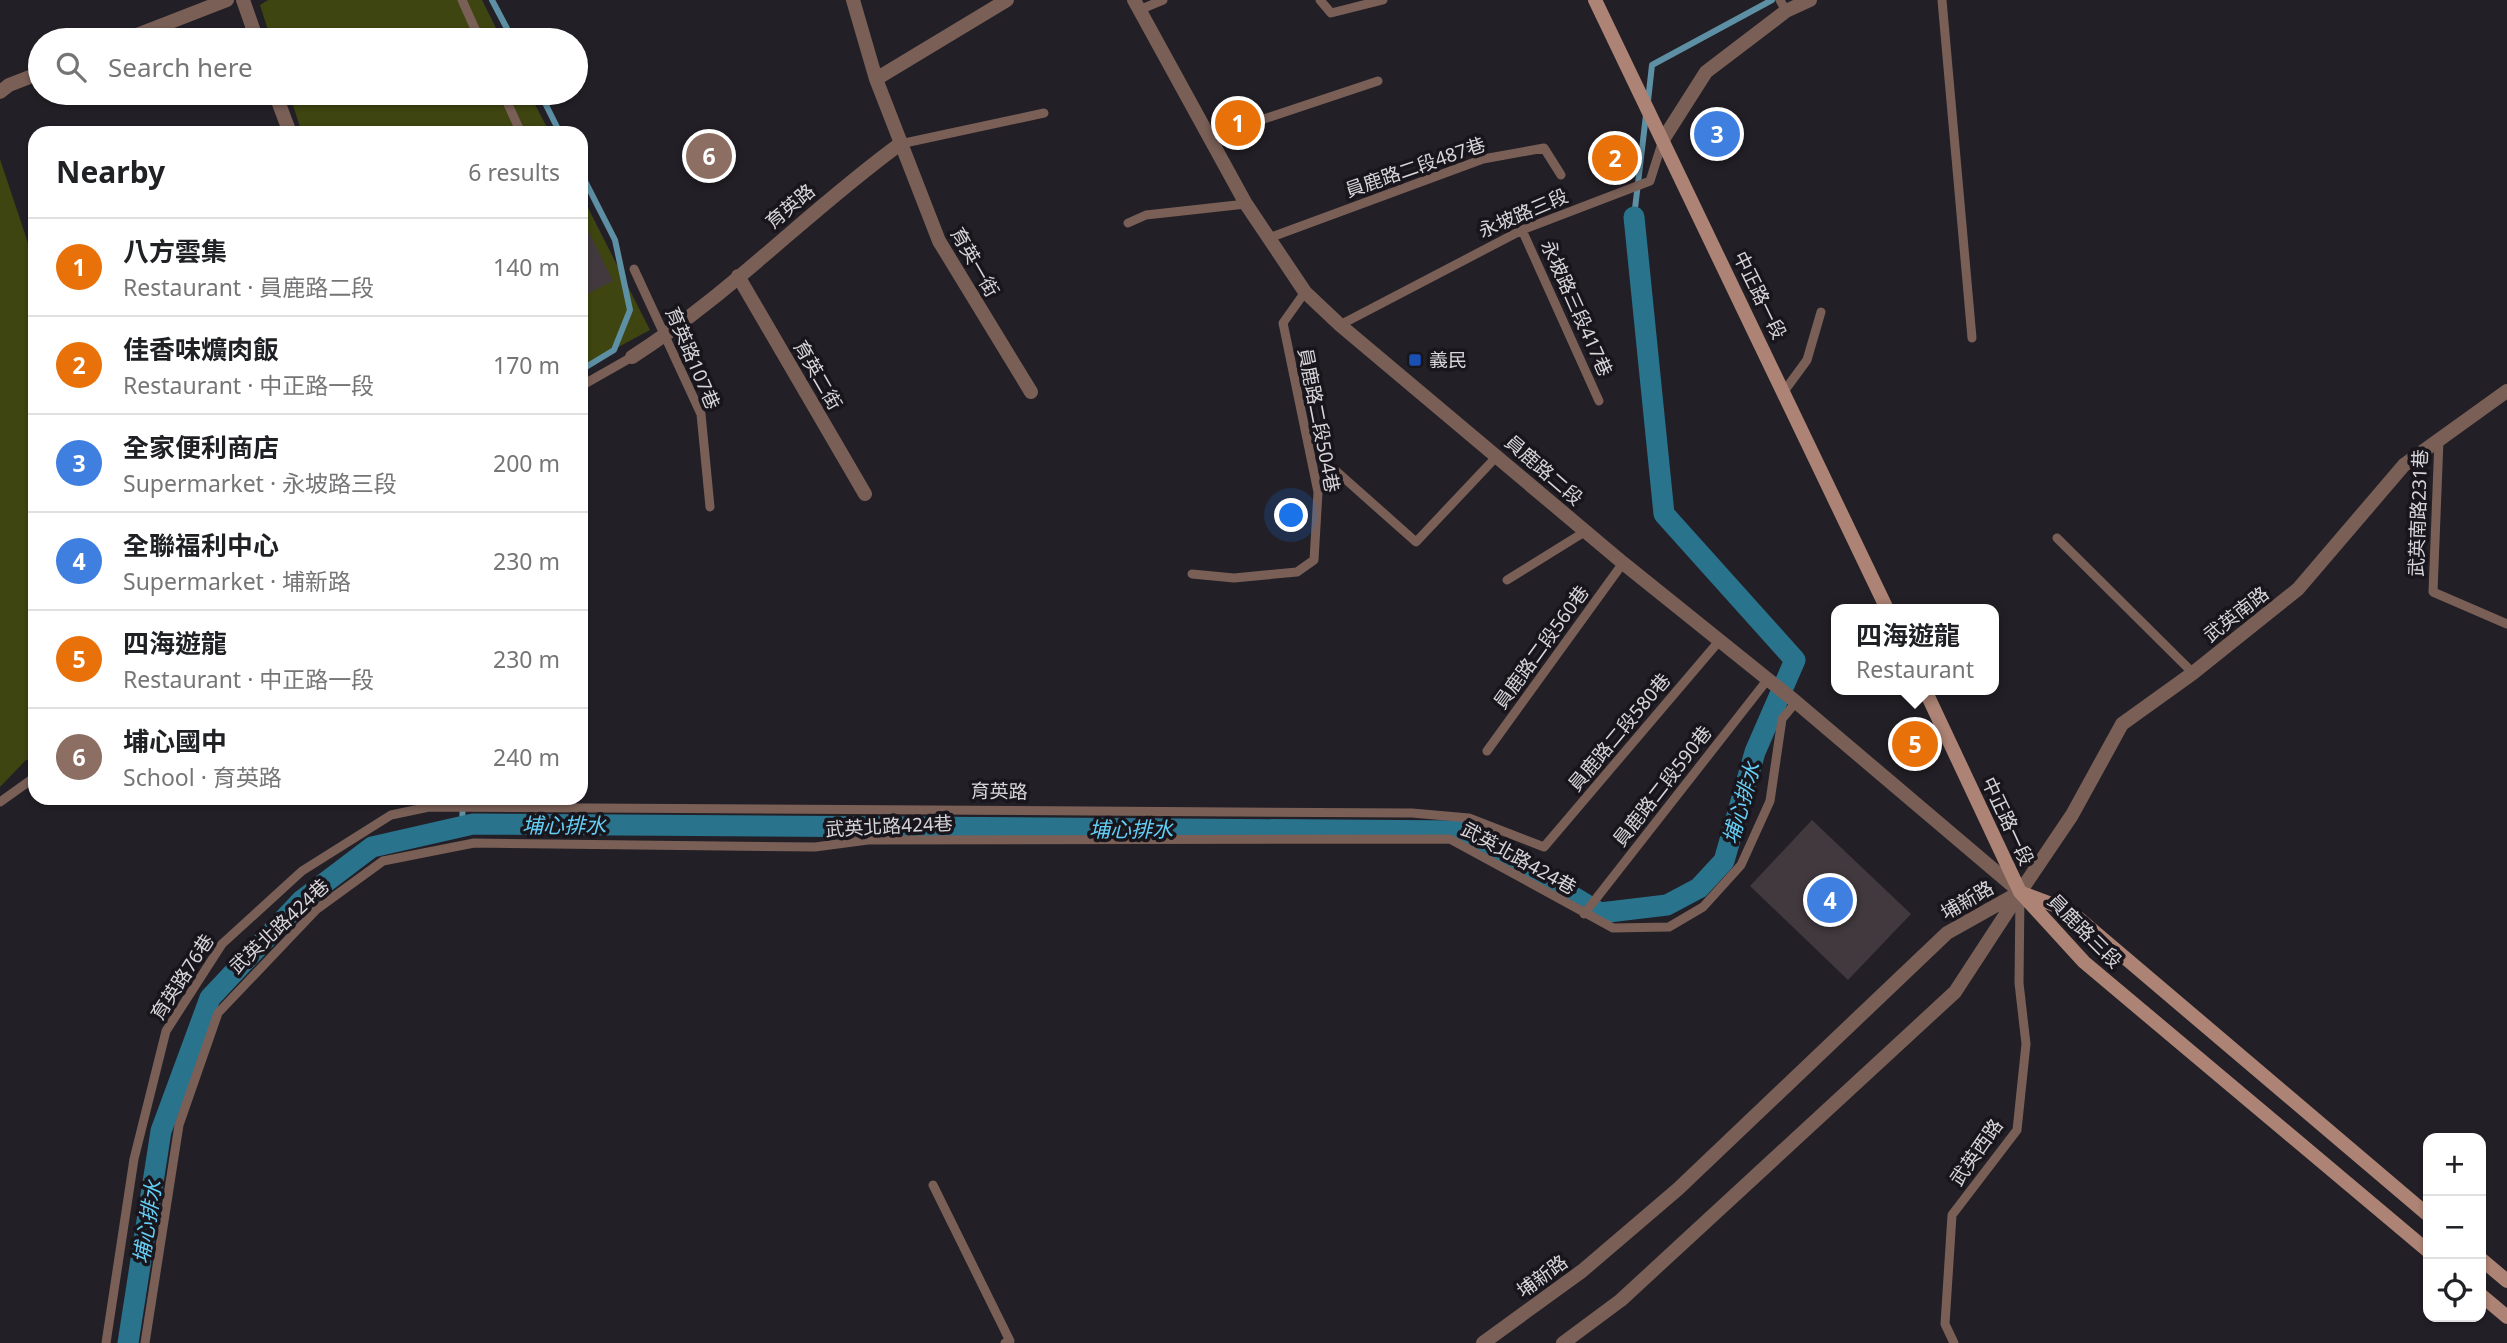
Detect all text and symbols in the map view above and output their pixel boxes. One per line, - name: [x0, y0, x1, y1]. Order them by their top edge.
- search box: [28, 28, 588, 105]
- icon: search: [52, 48, 90, 86]
- text: Search here: [108, 49, 253, 85]
- pin: 1: [1215, 97, 1261, 149]
- pin: 3: [1694, 108, 1740, 160]
- pin: 6: [686, 130, 732, 182]
- street label: 員鹿路二段487巷: [1341, 131, 1489, 203]
- pin: 2: [1592, 132, 1638, 184]
- text: Nearby: [56, 151, 165, 192]
- text: 6 results: [468, 156, 560, 188]
- street label: 育英路: [760, 178, 820, 234]
- street label: 永坡路三段: [1474, 182, 1572, 244]
- street label: 育英一街: [945, 223, 1005, 301]
- text: 八方雲集: [123, 233, 227, 269]
- street label: 永坡路三段417巷: [1535, 236, 1619, 380]
- street label: 中正路一段: [1727, 247, 1793, 343]
- text: 1: [72, 251, 86, 283]
- text: 140 m: [493, 251, 560, 283]
- text: Restaurant · 員鹿路二段: [123, 271, 374, 303]
- street label: 育英路107巷: [660, 303, 726, 413]
- text: 佳香味爌肉飯: [123, 331, 279, 367]
- street label: 育英二街: [788, 336, 848, 414]
- street label: 員鹿路二段504巷: [1292, 346, 1346, 494]
- place label: 義民: [1429, 347, 1467, 373]
- text: 2: [72, 349, 86, 381]
- text: 170 m: [493, 349, 560, 381]
- marker: 義民: [1407, 352, 1423, 368]
- text: Restaurant · 中正路一段: [123, 369, 374, 401]
- text: 全家便利商店: [123, 429, 279, 465]
- street label: 員鹿路二段: [1500, 429, 1588, 511]
- text: 3: [72, 447, 86, 479]
- text: 200 m: [493, 447, 560, 479]
- street label: 武英南路231巷: [2403, 449, 2433, 577]
- text: Supermarket · 永坡路三段: [123, 467, 397, 499]
- your location: [1274, 498, 1308, 532]
- text: 全聯福利中心: [123, 527, 279, 563]
- text: 4: [72, 545, 86, 577]
- text: 230 m: [493, 545, 560, 577]
- text: Supermarket · 埔新路: [123, 565, 351, 597]
- street label: 員鹿路二段560巷: [1487, 580, 1595, 714]
- street label: 武英南路: [2198, 580, 2274, 648]
- popup: [1831, 604, 1999, 695]
- text: 四海遊龍: [1856, 617, 1960, 653]
- text: 四海遊龍: [123, 625, 227, 661]
- text: 5: [72, 643, 86, 675]
- text: 230 m: [493, 643, 560, 675]
- text: Restaurant: [1856, 653, 1974, 685]
- text: Restaurant · 中正路一段: [123, 663, 374, 695]
- street label: 員鹿路二段580巷: [1562, 667, 1676, 797]
- pin: 5: [1892, 718, 1938, 770]
- street label: 員鹿路二段590巷: [1607, 720, 1717, 852]
- text: 埔心國中: [123, 723, 227, 759]
- text: 6: [72, 741, 86, 773]
- text: 240 m: [493, 741, 560, 773]
- water label: 埔心排水: [1716, 758, 1766, 847]
- text: School · 育英路: [123, 761, 282, 793]
- street label: 中正路一段: [1976, 772, 2040, 870]
- street label: 育英路: [970, 778, 1028, 804]
- street label: 武英北路424巷: [825, 810, 953, 842]
- water label: 埔心排水: [522, 811, 607, 839]
- water label: 埔心排水: [1089, 815, 1174, 843]
- street label: 武英北路424巷: [1457, 816, 1581, 900]
- street label: 武英北路424巷: [223, 873, 335, 979]
- pin: 4: [1807, 874, 1853, 926]
- street label: 埔新路: [1936, 874, 1998, 926]
- street label: 員鹿路三段: [2042, 888, 2128, 974]
- street label: 育英路76巷: [144, 929, 220, 1025]
- street label: 武英西路: [1944, 1113, 2008, 1191]
- map controls: [2423, 1133, 2486, 1322]
- button: +: [2423, 1133, 2486, 1196]
- water label: 埔心排水: [127, 1177, 168, 1266]
- button: −: [2423, 1196, 2486, 1259]
- street label: 埔新路: [1511, 1249, 1573, 1303]
- button: locate: [2423, 1259, 2486, 1322]

